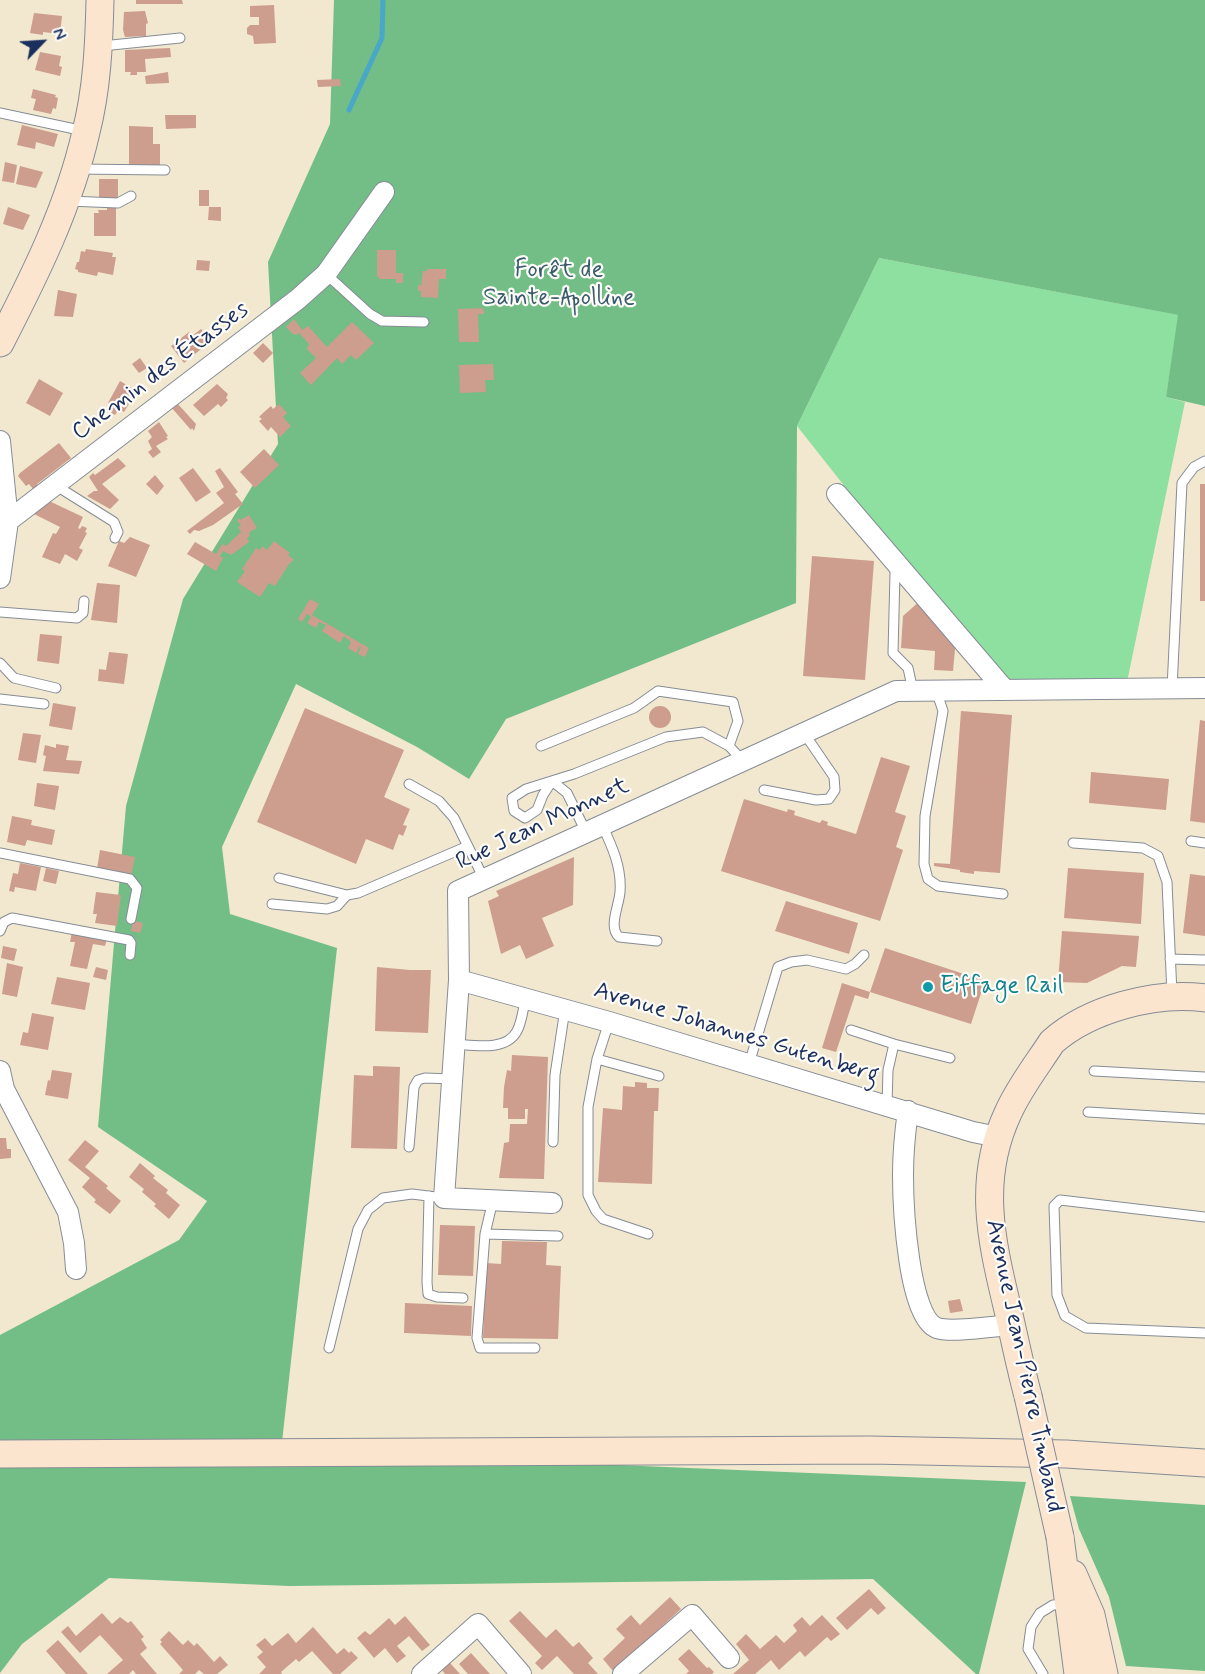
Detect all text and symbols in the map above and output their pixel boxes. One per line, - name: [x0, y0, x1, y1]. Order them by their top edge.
- north arrow: [12, 12, 72, 72]
- text: N: [47, 25, 71, 43]
- park label: Forêt de Sainte-Apolline: [483, 257, 635, 313]
- street label: Chemin des Étasses: [67, 296, 255, 448]
- street label: Rue Jean Monnet: [452, 772, 634, 878]
- place label: Eiffage Rail: [940, 973, 1063, 1001]
- street label: Avenue Johannes Gutenberg: [590, 977, 882, 1091]
- marker: Eiffage Rail: [921, 980, 935, 994]
- street label: Avenue Jean-Pierre Timbaud: [978, 1217, 1068, 1515]

